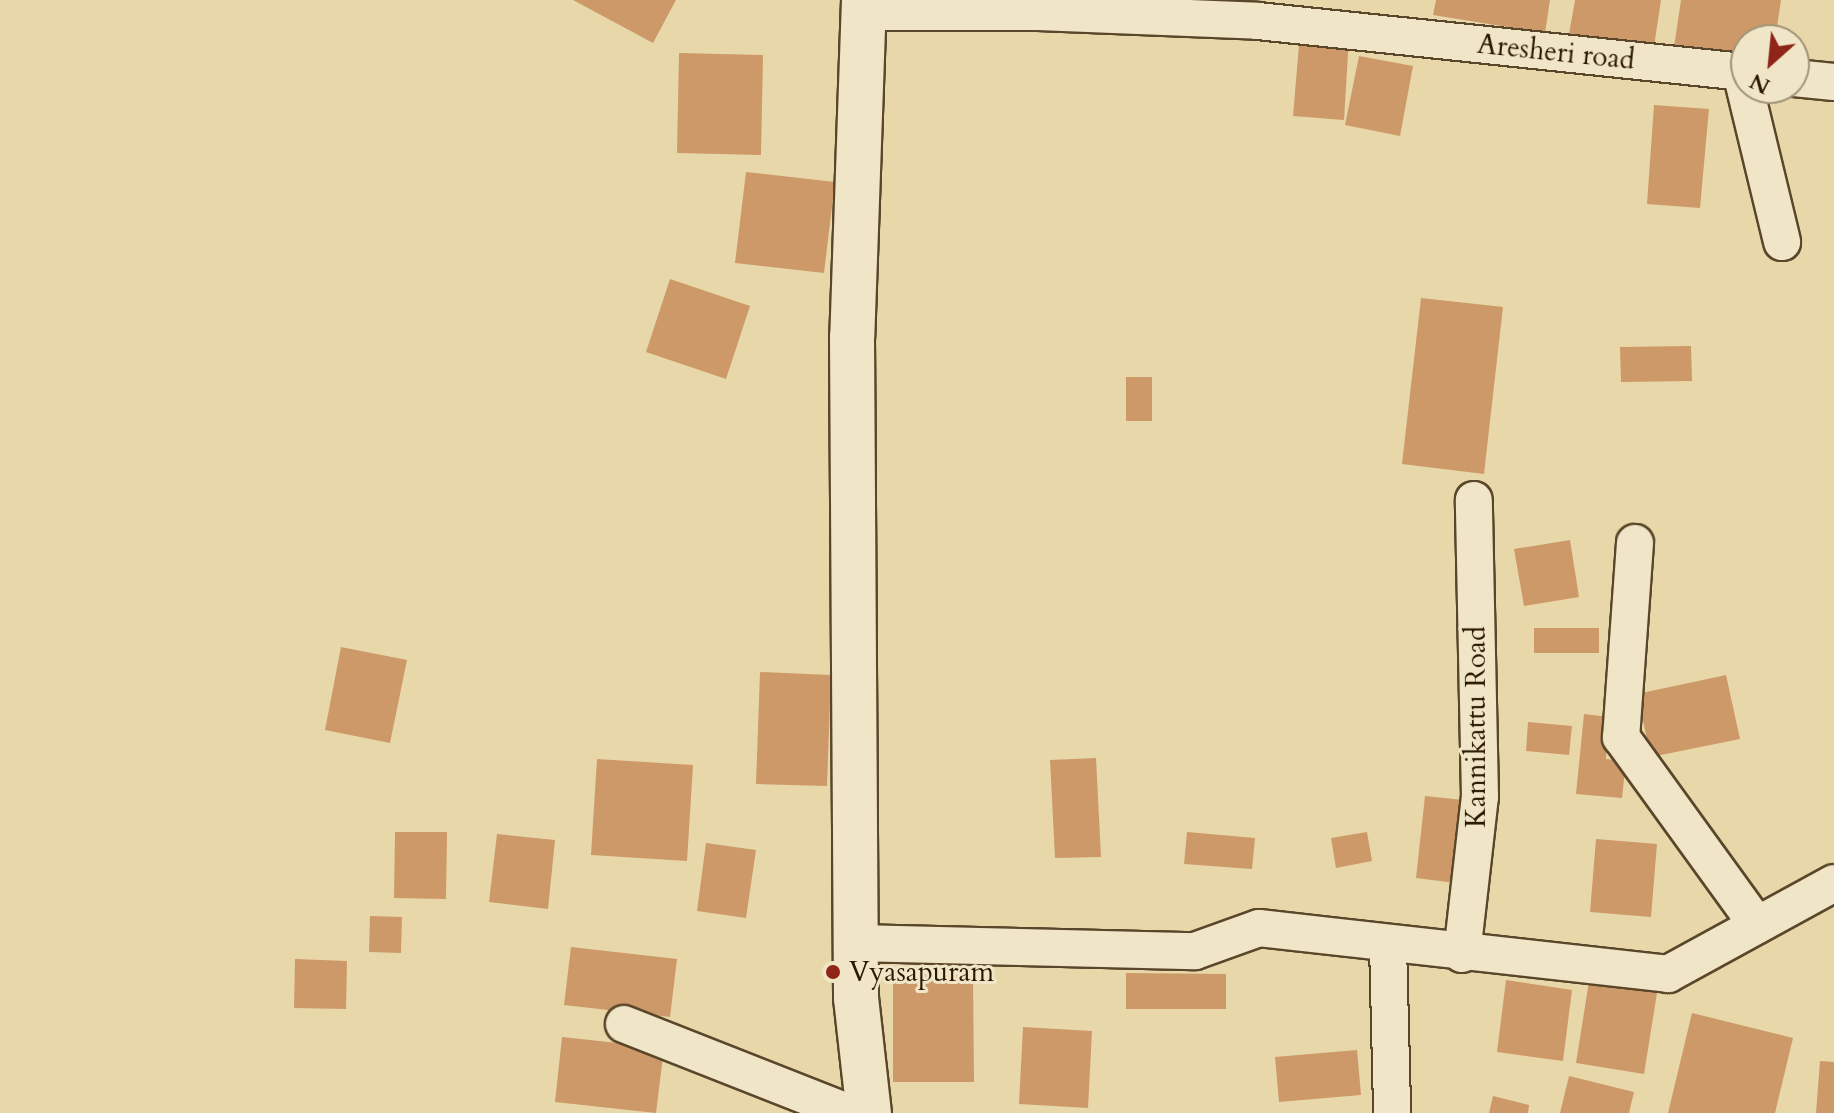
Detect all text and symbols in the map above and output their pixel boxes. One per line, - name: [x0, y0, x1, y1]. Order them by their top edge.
- north arrow: [1730, 24, 1810, 104]
- street label: Aresheri road: [1476, 27, 1636, 77]
- text: N: [1745, 66, 1775, 101]
- street label: Kannikattu Road: [1459, 626, 1493, 828]
- place label: Vyasapuram: [849, 955, 994, 989]
- marker: Vyasapuram: [824, 963, 842, 981]

